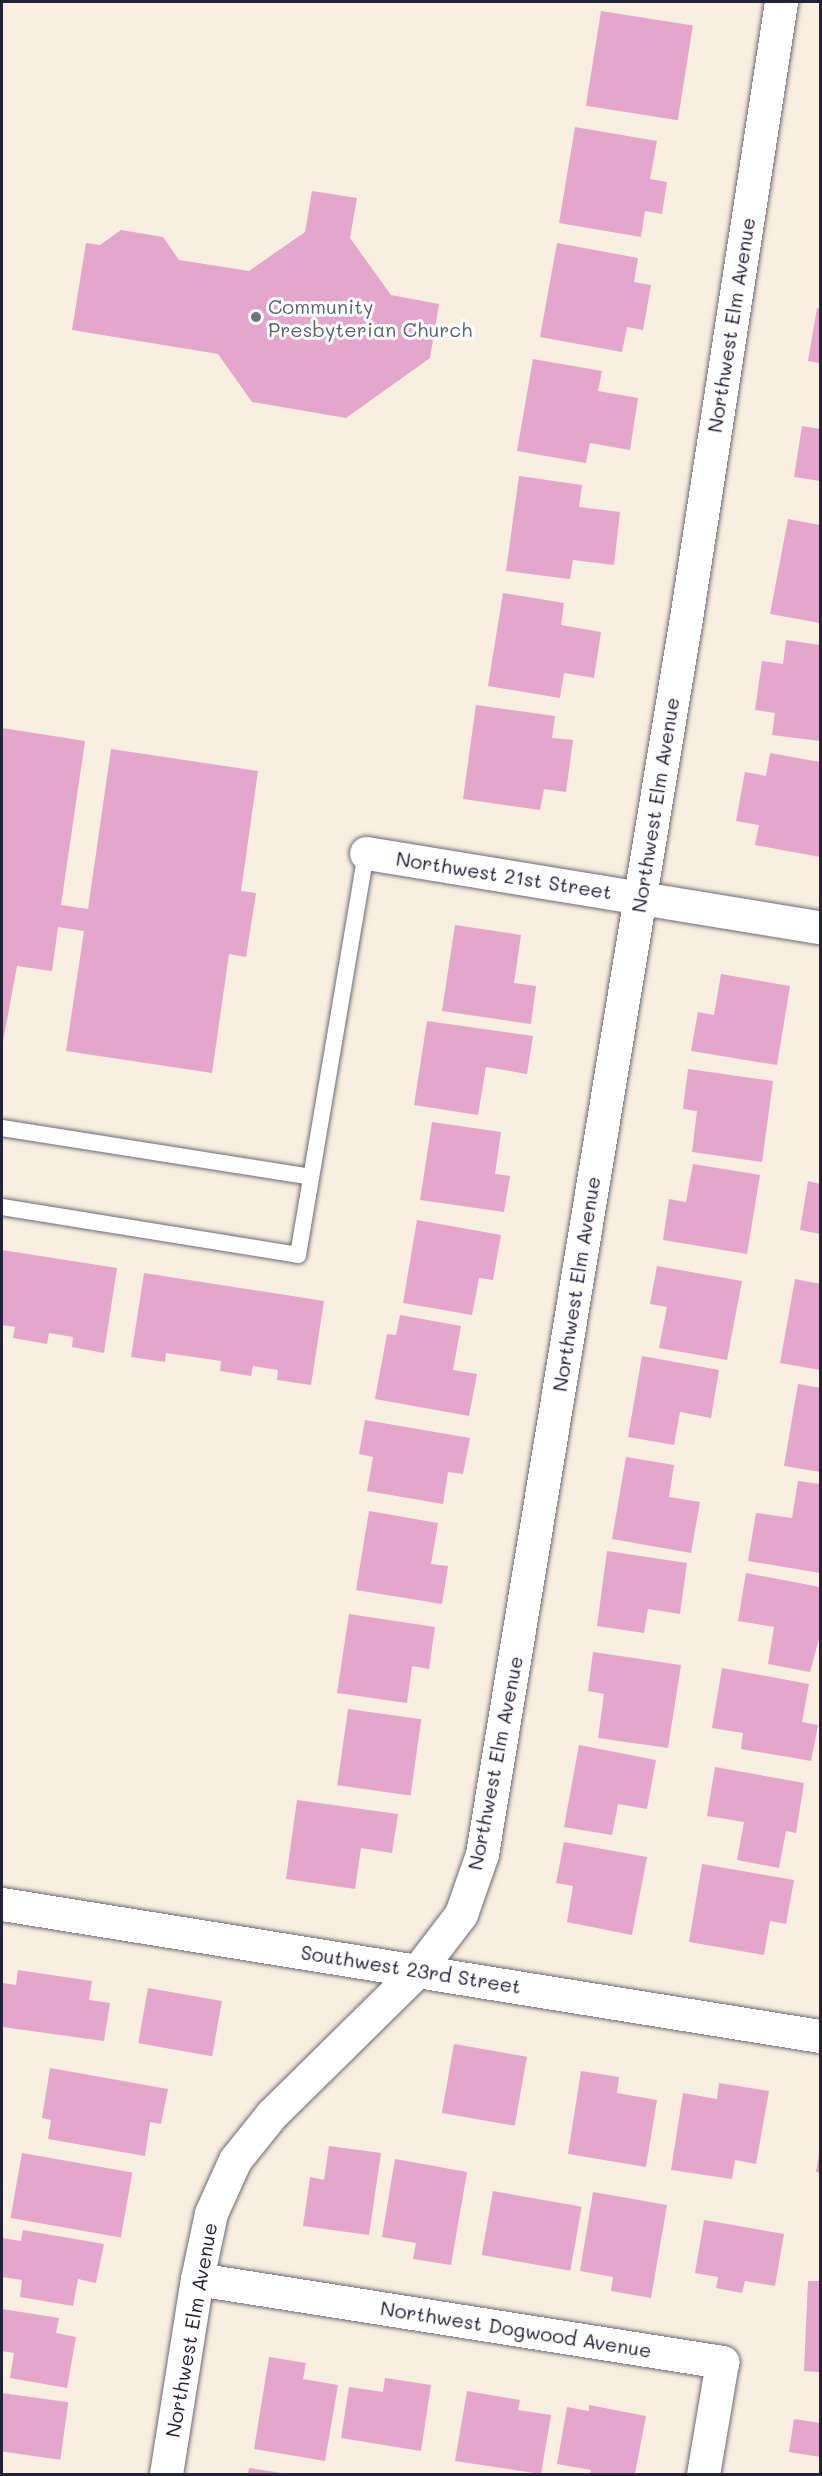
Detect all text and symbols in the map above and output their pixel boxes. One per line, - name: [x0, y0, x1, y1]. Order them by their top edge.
- street label: Northwest Elm Avenue: [702, 216, 760, 434]
- place label: Community Presbyterian Church: [268, 294, 472, 341]
- marker: Community Presbyterian Church: [249, 310, 263, 324]
- street label: Northwest Elm Avenue: [626, 696, 684, 914]
- street label: Northwest 21st Street: [394, 846, 614, 904]
- street label: Northwest Elm Avenue: [547, 1175, 605, 1393]
- street label: Northwest Elm Avenue: [462, 1654, 528, 1872]
- street label: Southwest 23rd Street: [299, 1940, 523, 1998]
- street label: Northwest Elm Avenue: [160, 2221, 222, 2439]
- street label: Northwest Dogwood Avenue: [379, 2296, 653, 2362]

